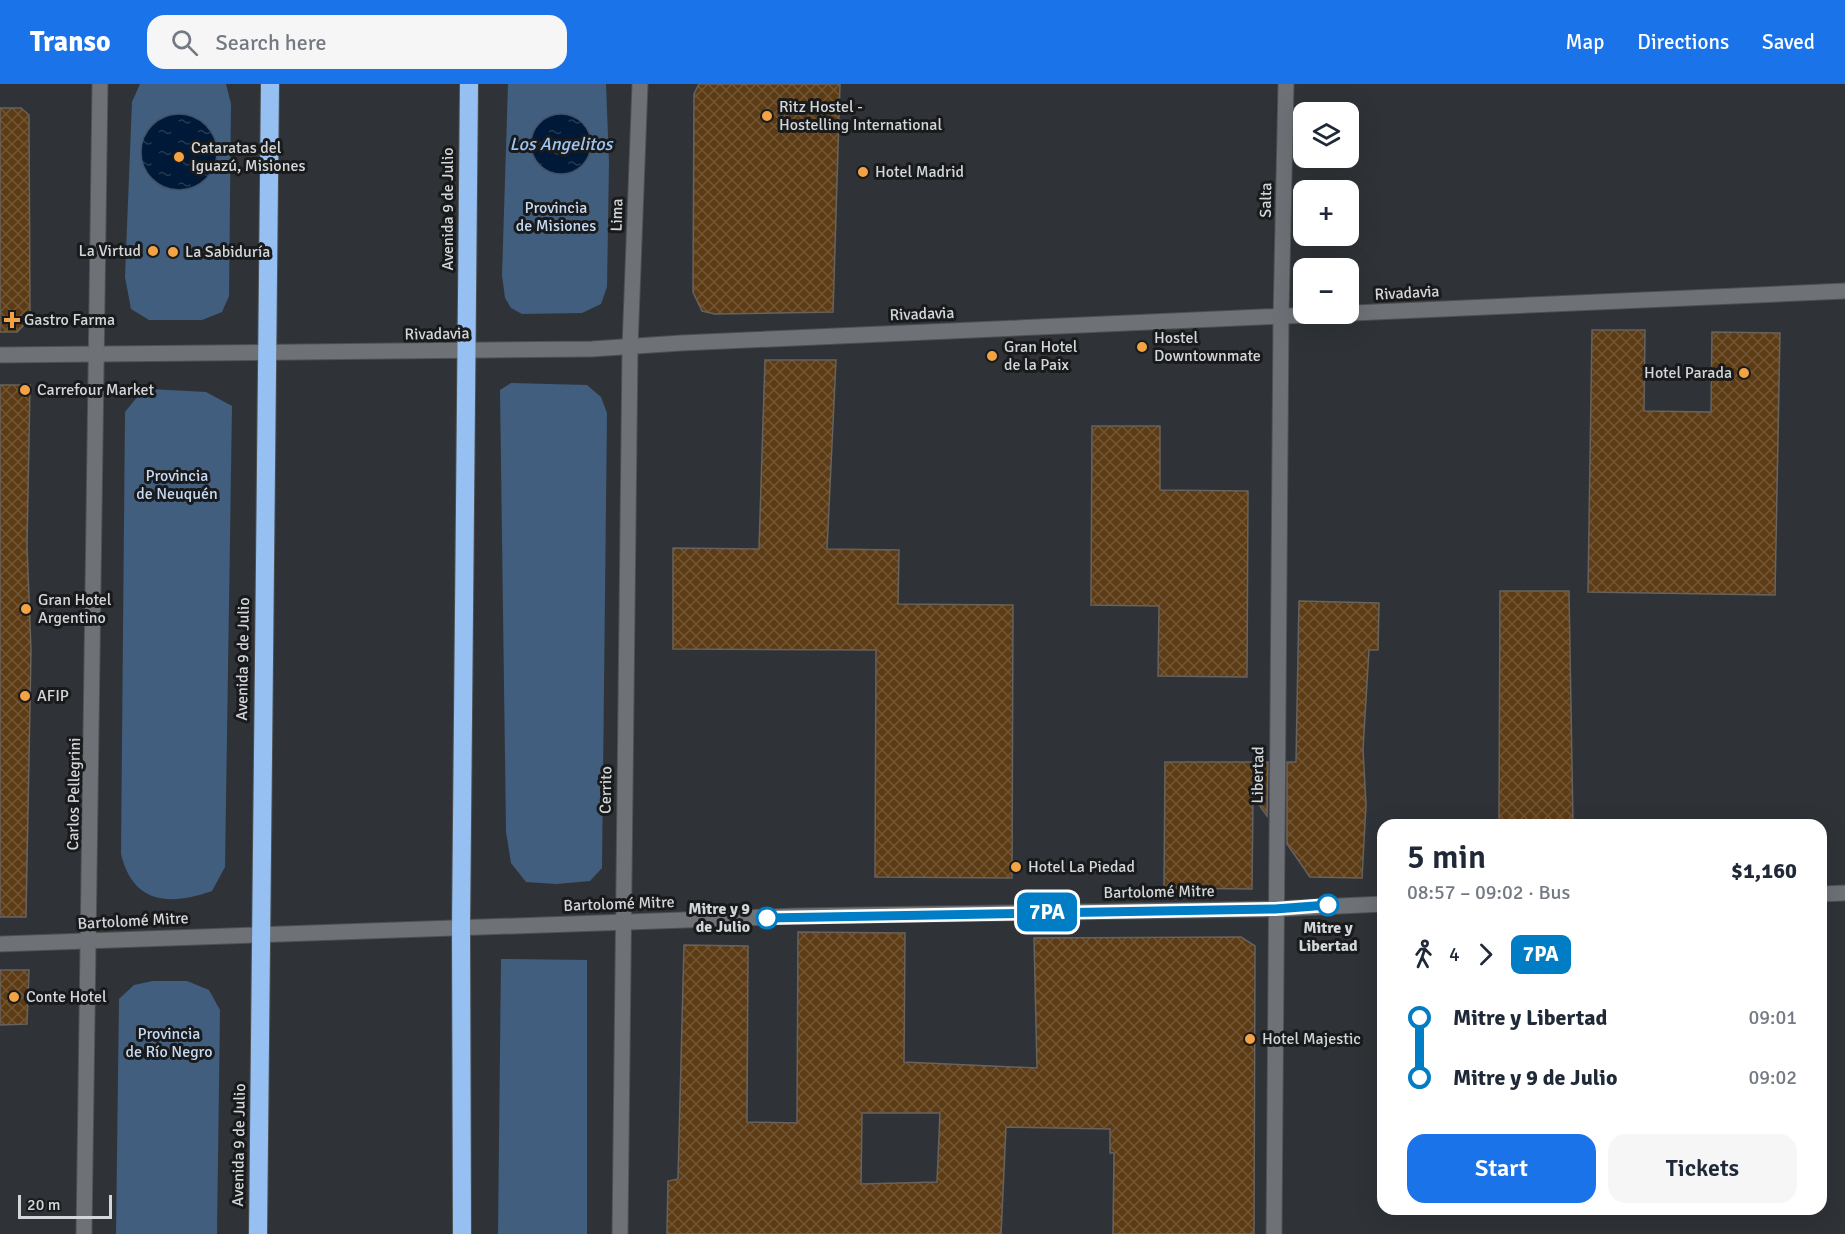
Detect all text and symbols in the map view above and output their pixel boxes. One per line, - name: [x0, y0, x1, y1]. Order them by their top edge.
- search box: [147, 15, 567, 69]
- text: Transo: [30, 25, 111, 59]
- icon: search: [168, 26, 201, 59]
- text: Search here: [216, 29, 326, 56]
- text: Map: [1566, 29, 1604, 55]
- text: Directions: [1637, 29, 1729, 55]
- text: Saved: [1762, 29, 1815, 55]
- place label: Ritz Hostel - Hostelling International: [779, 97, 942, 135]
- map controls: [1293, 102, 1359, 324]
- button: layers: [1293, 102, 1359, 168]
- marker: Ritz Hostel - Hostelling International: [760, 109, 774, 123]
- water label: Los Angelitos: [510, 133, 615, 155]
- place label: Cataratas del Iguazú, Misiones: [191, 138, 305, 176]
- street label: Avenida 9 de Julio: [438, 147, 458, 271]
- marker: Cataratas del Iguazú, Misiones: [172, 150, 186, 164]
- place label: Hotel Madrid: [875, 162, 964, 182]
- marker: Hotel Madrid: [856, 165, 870, 179]
- button: +: [1293, 180, 1359, 246]
- street label: Salta: [1256, 182, 1276, 218]
- park label: Provincia de Misiones: [516, 198, 596, 236]
- street label: Lima: [606, 198, 628, 232]
- place label: La Virtud: [79, 241, 141, 261]
- place label: La Sabiduría: [185, 242, 270, 262]
- marker: La Virtud: [146, 244, 160, 258]
- marker: La Sabiduría: [166, 245, 180, 259]
- button: −: [1293, 258, 1359, 324]
- street label: Rivadavia: [1374, 281, 1440, 305]
- street label: Rivadavia: [889, 303, 955, 325]
- place label: Gastro Farma: [24, 310, 115, 330]
- marker: Gastro Farma: [5, 313, 19, 327]
- street label: Rivadavia: [404, 323, 470, 345]
- place label: Hostel Downtownmate: [1154, 328, 1261, 366]
- place label: Gran Hotel de la Paix: [1004, 337, 1078, 375]
- marker: Hostel Downtownmate: [1135, 340, 1149, 354]
- marker: Gran Hotel de la Paix: [985, 349, 999, 363]
- place label: Hotel Parada: [1644, 363, 1732, 383]
- marker: Hotel Parada: [1737, 366, 1751, 380]
- place label: Carrefour Market: [37, 380, 154, 400]
- marker: Carrefour Market: [18, 383, 32, 397]
- park label: Provincia de Neuquén: [136, 466, 218, 504]
- place label: Gran Hotel Argentino: [38, 590, 112, 628]
- street label: Avenida 9 de Julio: [232, 597, 254, 721]
- marker: Gran Hotel Argentino: [19, 602, 33, 616]
- place label: AFIP: [37, 686, 69, 706]
- marker: AFIP: [18, 689, 32, 703]
- street label: Carlos Pellegrini: [63, 738, 85, 850]
- street label: Libertad: [1248, 746, 1268, 804]
- street label: Cerrito: [596, 766, 616, 814]
- text: 5 min: [1407, 837, 1486, 878]
- place label: Hotel La Piedad: [1028, 857, 1135, 877]
- text: $1,160: [1731, 857, 1797, 884]
- marker: Hotel La Piedad: [1009, 860, 1023, 874]
- text: 08:57 – 09:02 · Bus: [1407, 880, 1570, 905]
- street label: Bartolomé Mitre: [1103, 881, 1215, 903]
- street label: Bartolomé Mitre: [563, 892, 675, 916]
- line badge: 7PA: [1012, 892, 1082, 932]
- marker: Mitre y Libertad: [1317, 894, 1339, 916]
- place label: Mitre y 9 de Julio: [688, 899, 750, 937]
- text: 7PA: [1029, 899, 1065, 925]
- marker: Mitre y 9 de Julio: [756, 907, 778, 929]
- street label: Bartolomé Mitre: [77, 908, 189, 934]
- place label: Mitre y Libertad: [1298, 918, 1358, 956]
- icon: walk: [1407, 938, 1440, 971]
- icon: forward: [1469, 938, 1502, 971]
- text: 7PA: [1523, 941, 1559, 967]
- text: 4: [1449, 942, 1460, 967]
- place label: Conte Hotel: [26, 987, 107, 1007]
- marker: Conte Hotel: [7, 990, 21, 1004]
- text: Mitre y Libertad: [1453, 1004, 1607, 1031]
- text: 09:01: [1748, 1005, 1797, 1030]
- park label: Provincia de Río Negro: [125, 1024, 213, 1062]
- place label: Hotel Majestic: [1262, 1029, 1361, 1049]
- marker: Hotel Majestic: [1243, 1032, 1257, 1046]
- text: Mitre y 9 de Julio: [1453, 1064, 1617, 1091]
- text: 09:02: [1748, 1065, 1797, 1090]
- street label: Avenida 9 de Julio: [228, 1083, 250, 1207]
- button: Start: [1407, 1134, 1596, 1203]
- button: Tickets: [1608, 1134, 1797, 1203]
- scale bar: [18, 1192, 112, 1220]
- text: 20 m: [27, 1195, 61, 1215]

